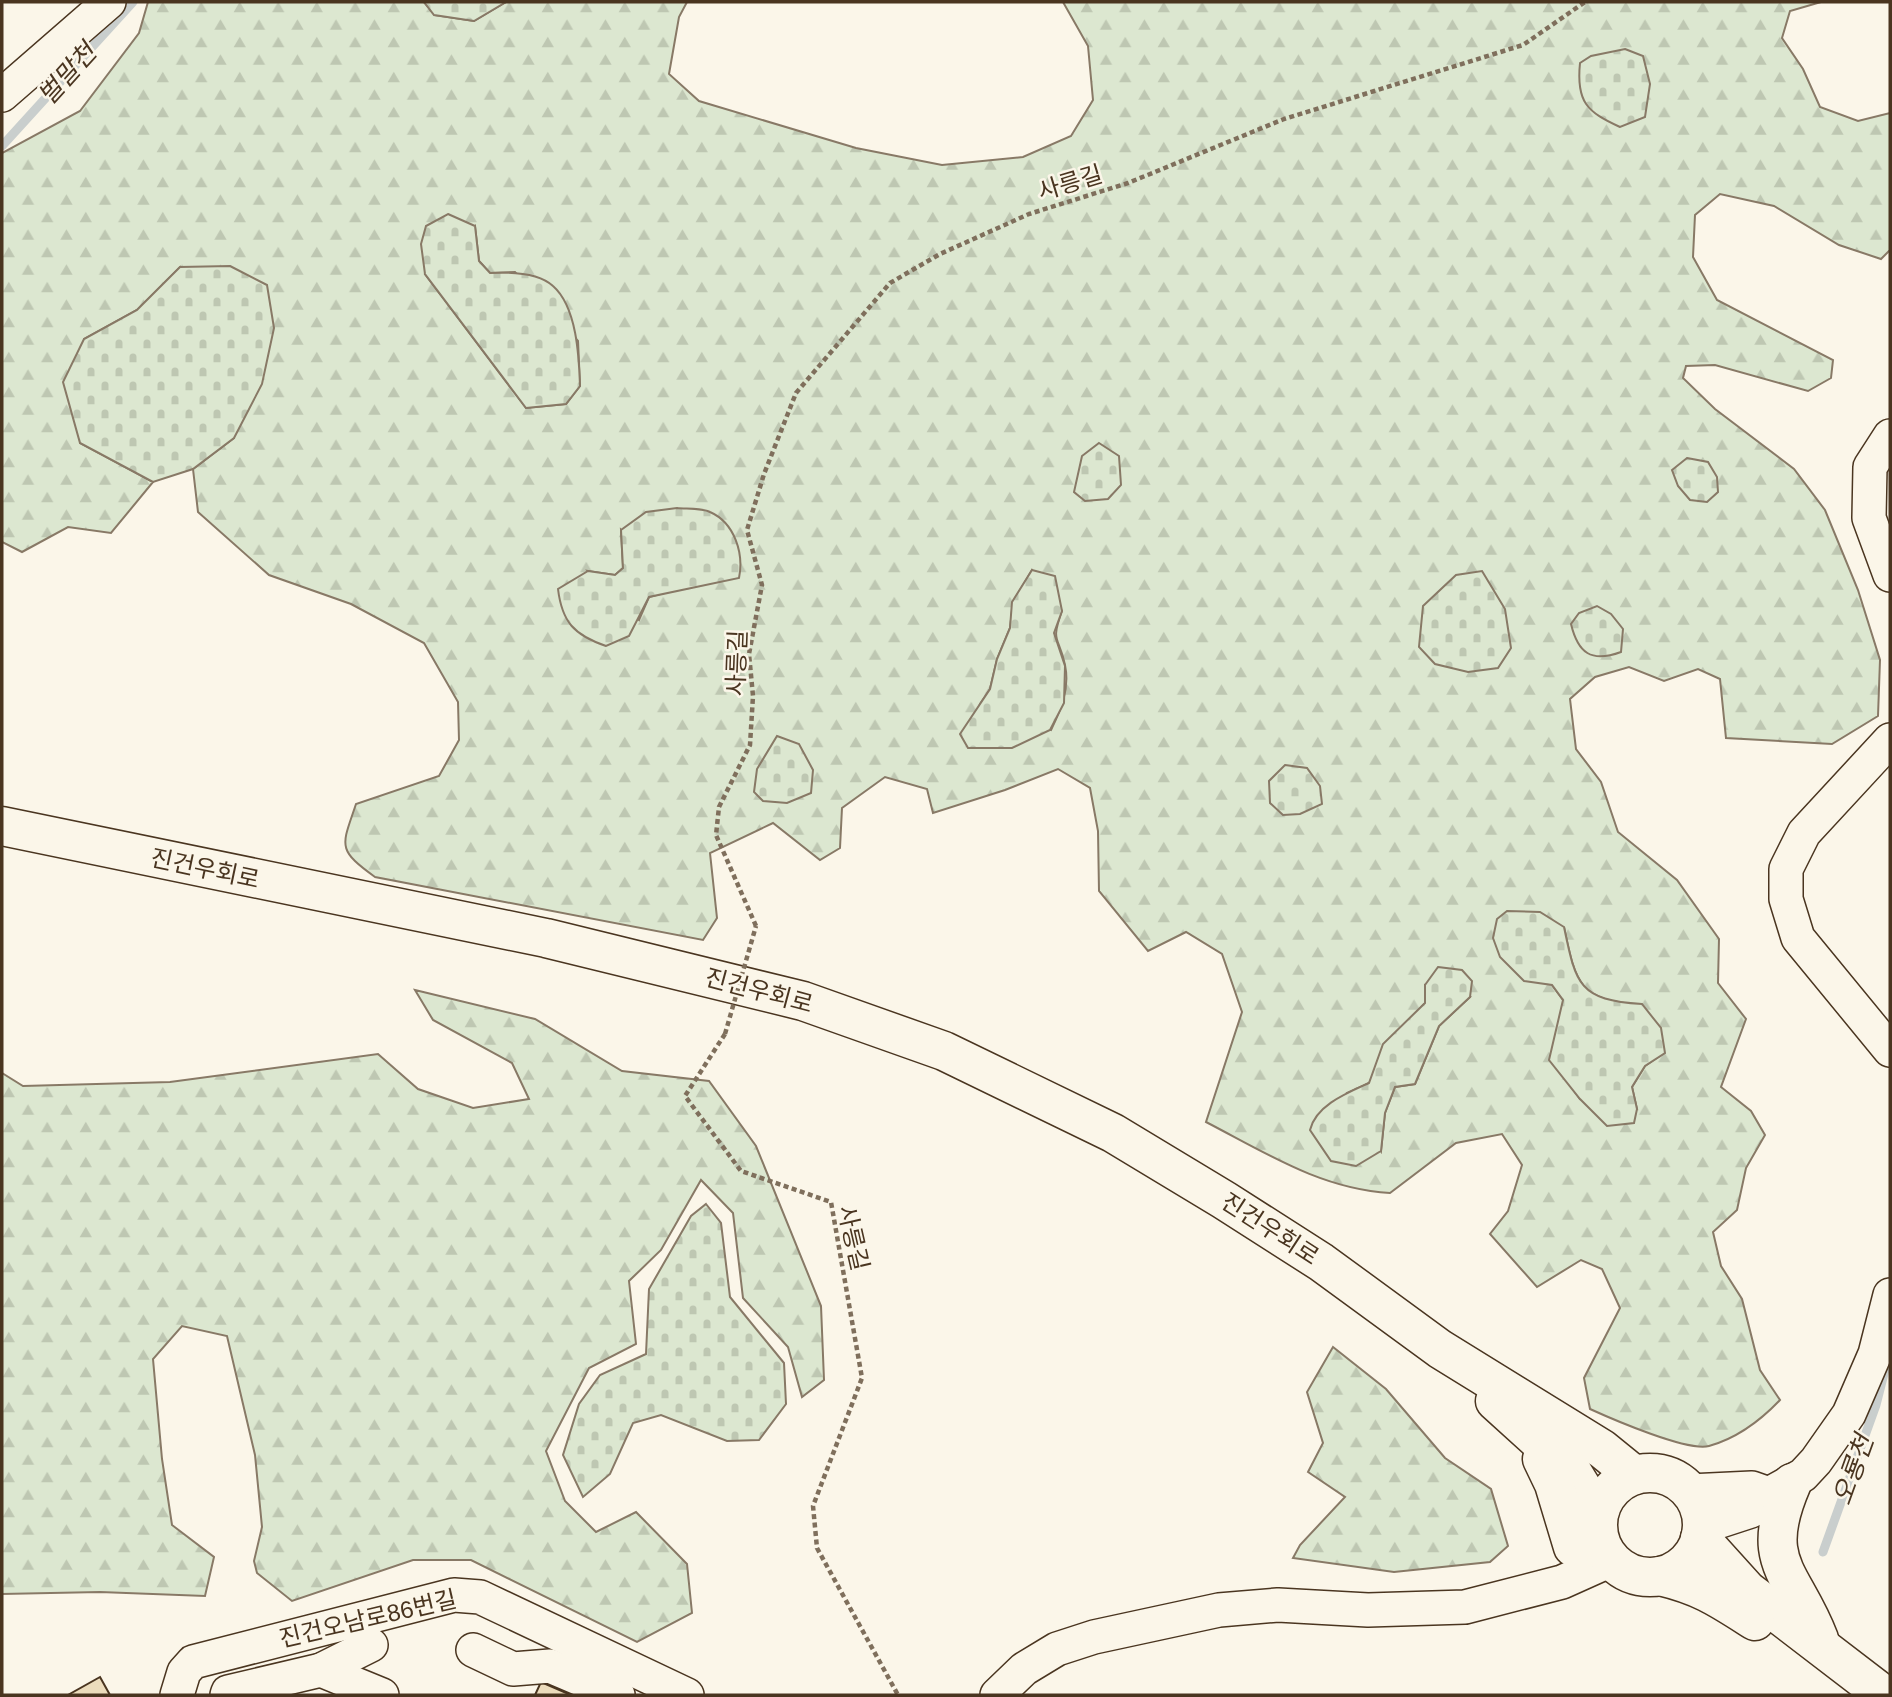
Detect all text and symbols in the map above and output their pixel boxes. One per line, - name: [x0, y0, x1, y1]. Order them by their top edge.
- water label: 벌말천: [32, 35, 104, 111]
- street label: 사릉길: [1034, 160, 1105, 205]
- street label: 사릉길: [722, 629, 751, 697]
- street label: 진건우회로: [148, 844, 262, 893]
- street label: 진건우회로: [702, 963, 816, 1018]
- street label: 진건우회로: [1217, 1187, 1324, 1270]
- street label: 사릉길: [833, 1203, 874, 1273]
- water label: 오룡천: [1827, 1428, 1880, 1509]
- street label: 진건오남로86번길: [277, 1585, 459, 1652]

